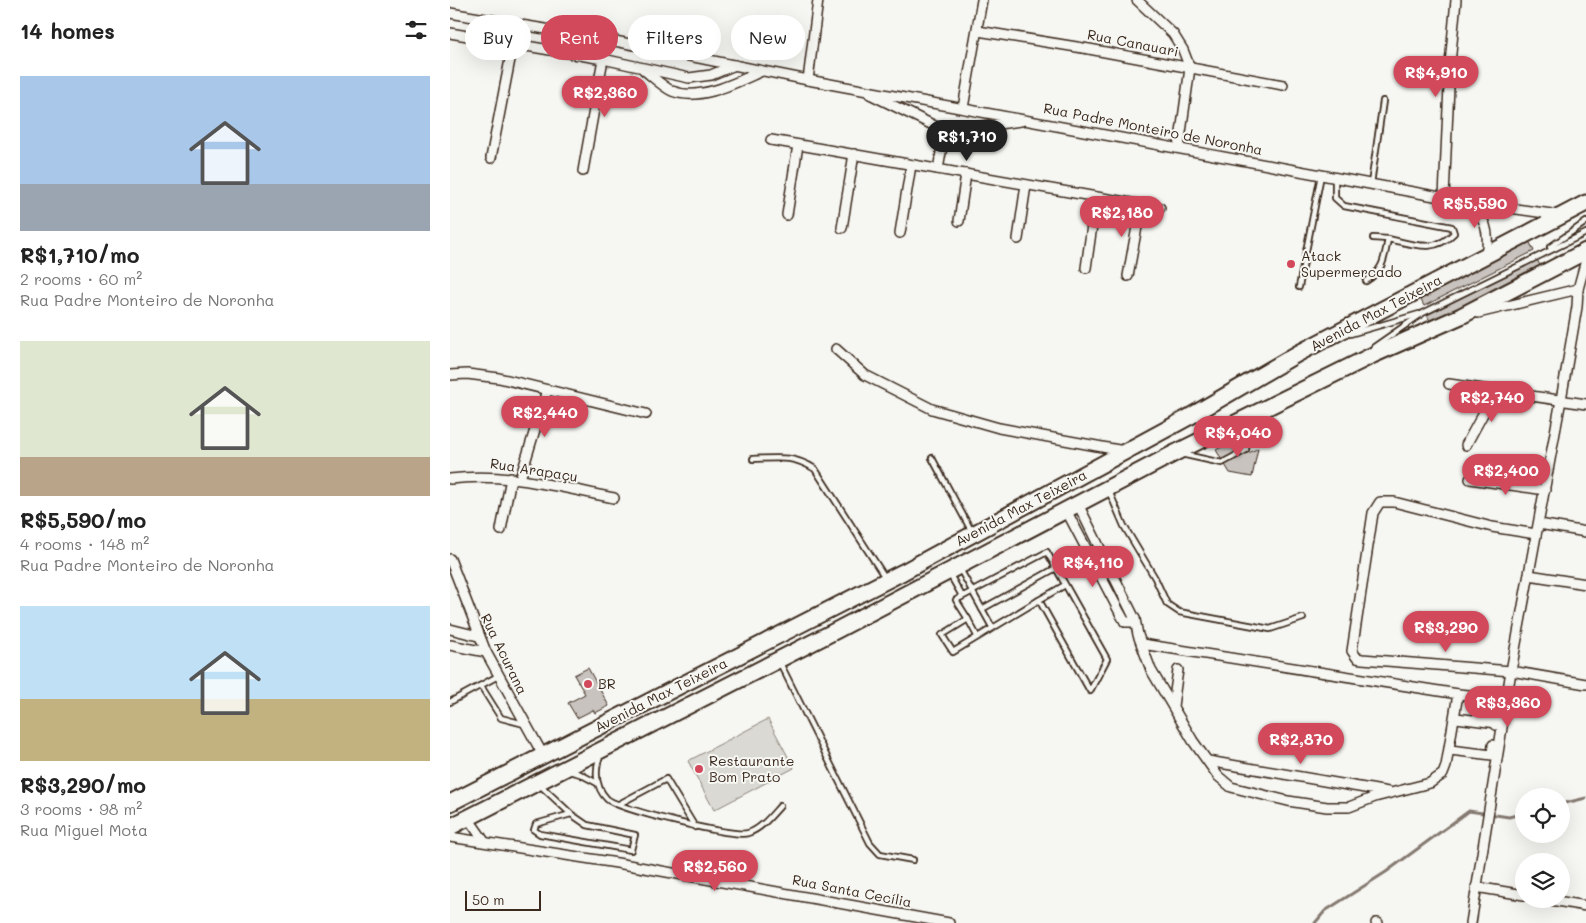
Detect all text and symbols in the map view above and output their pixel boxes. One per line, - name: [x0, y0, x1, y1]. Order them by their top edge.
- chip: Buy: [465, 15, 531, 60]
- chip: Rent: [541, 15, 618, 60]
- chip: Filters: [628, 15, 721, 60]
- chip: New: [731, 15, 805, 60]
- icon: filters: [402, 16, 430, 44]
- text: 14 homes: [20, 17, 115, 44]
- street label: Rua Canauari: [1086, 24, 1180, 61]
- pin: R$4,910: [1390, 56, 1482, 98]
- text: R$4,910: [1404, 61, 1468, 82]
- pin: R$2,360: [559, 76, 651, 118]
- text: R$2,360: [573, 81, 637, 102]
- street label: Rua Padre Monteiro de Noronha: [1042, 98, 1264, 159]
- icon: home: [180, 108, 270, 198]
- pin: R$1,710: [921, 120, 1013, 162]
- text: R$1,710: [937, 125, 997, 146]
- pin: R$5,590: [1429, 186, 1521, 229]
- text: R$5,590: [1443, 192, 1507, 213]
- pin: R$2,180: [1076, 196, 1168, 238]
- text: R$2,180: [1091, 201, 1153, 222]
- text: R$1,710/mo: [20, 241, 139, 268]
- place label: Atack Supermercado: [1301, 246, 1402, 281]
- marker: Atack Supermercado: [1285, 258, 1297, 270]
- text: 2 rooms · 60 m²: [20, 268, 142, 289]
- street label: Avenida Max Teixeira: [1307, 270, 1445, 355]
- text: Rua Padre Monteiro de Noronha: [20, 289, 274, 310]
- icon: home: [180, 373, 270, 463]
- pin: R$2,740: [1446, 380, 1538, 423]
- text: R$2,740: [1460, 386, 1524, 407]
- pin: R$2,440: [499, 396, 591, 438]
- text: R$2,440: [512, 401, 578, 422]
- pin: R$4,040: [1192, 416, 1284, 458]
- text: R$4,040: [1205, 421, 1271, 442]
- street label: Rua Arapaçu: [489, 453, 579, 486]
- pin: R$2,400: [1460, 454, 1552, 496]
- text: R$2,400: [1473, 459, 1539, 480]
- street label: Avenida Max Teixeira: [952, 465, 1090, 550]
- text: R$5,590/mo: [20, 506, 146, 533]
- text: 4 rooms · 148 m²: [20, 533, 149, 554]
- pin: R$4,110: [1047, 546, 1139, 588]
- text: R$4,110: [1063, 551, 1123, 572]
- text: Rua Padre Monteiro de Noronha: [20, 554, 274, 575]
- street label: Rua Acurana: [477, 610, 532, 697]
- pin: R$3,290: [1400, 610, 1492, 653]
- text: R$3,290: [1414, 616, 1478, 637]
- icon: home: [180, 638, 270, 728]
- street label: Avenida Max Teixeira: [591, 653, 730, 736]
- place label: BR: [598, 674, 616, 693]
- marker: BR: [582, 678, 594, 690]
- pin: R$3,360: [1462, 686, 1554, 728]
- text: R$3,360: [1475, 691, 1541, 712]
- pin: R$2,870: [1255, 722, 1347, 765]
- text: R$2,870: [1269, 728, 1333, 749]
- place label: Restaurante Bom Prato: [709, 751, 794, 786]
- marker: Restaurante Bom Prato: [693, 763, 705, 775]
- text: R$3,290/mo: [20, 771, 146, 798]
- map controls: [1515, 788, 1570, 908]
- button: locate: [1515, 788, 1570, 843]
- text: 3 rooms · 98 m²: [20, 798, 142, 819]
- text: Rua Miguel Mota: [20, 819, 148, 840]
- pin: R$2,560: [669, 850, 761, 892]
- button: layers: [1515, 853, 1570, 908]
- text: R$2,560: [683, 855, 747, 876]
- street label: Rua Santa Cecília: [791, 870, 913, 911]
- scale bar: [465, 888, 541, 911]
- text: 50 m: [472, 890, 504, 909]

